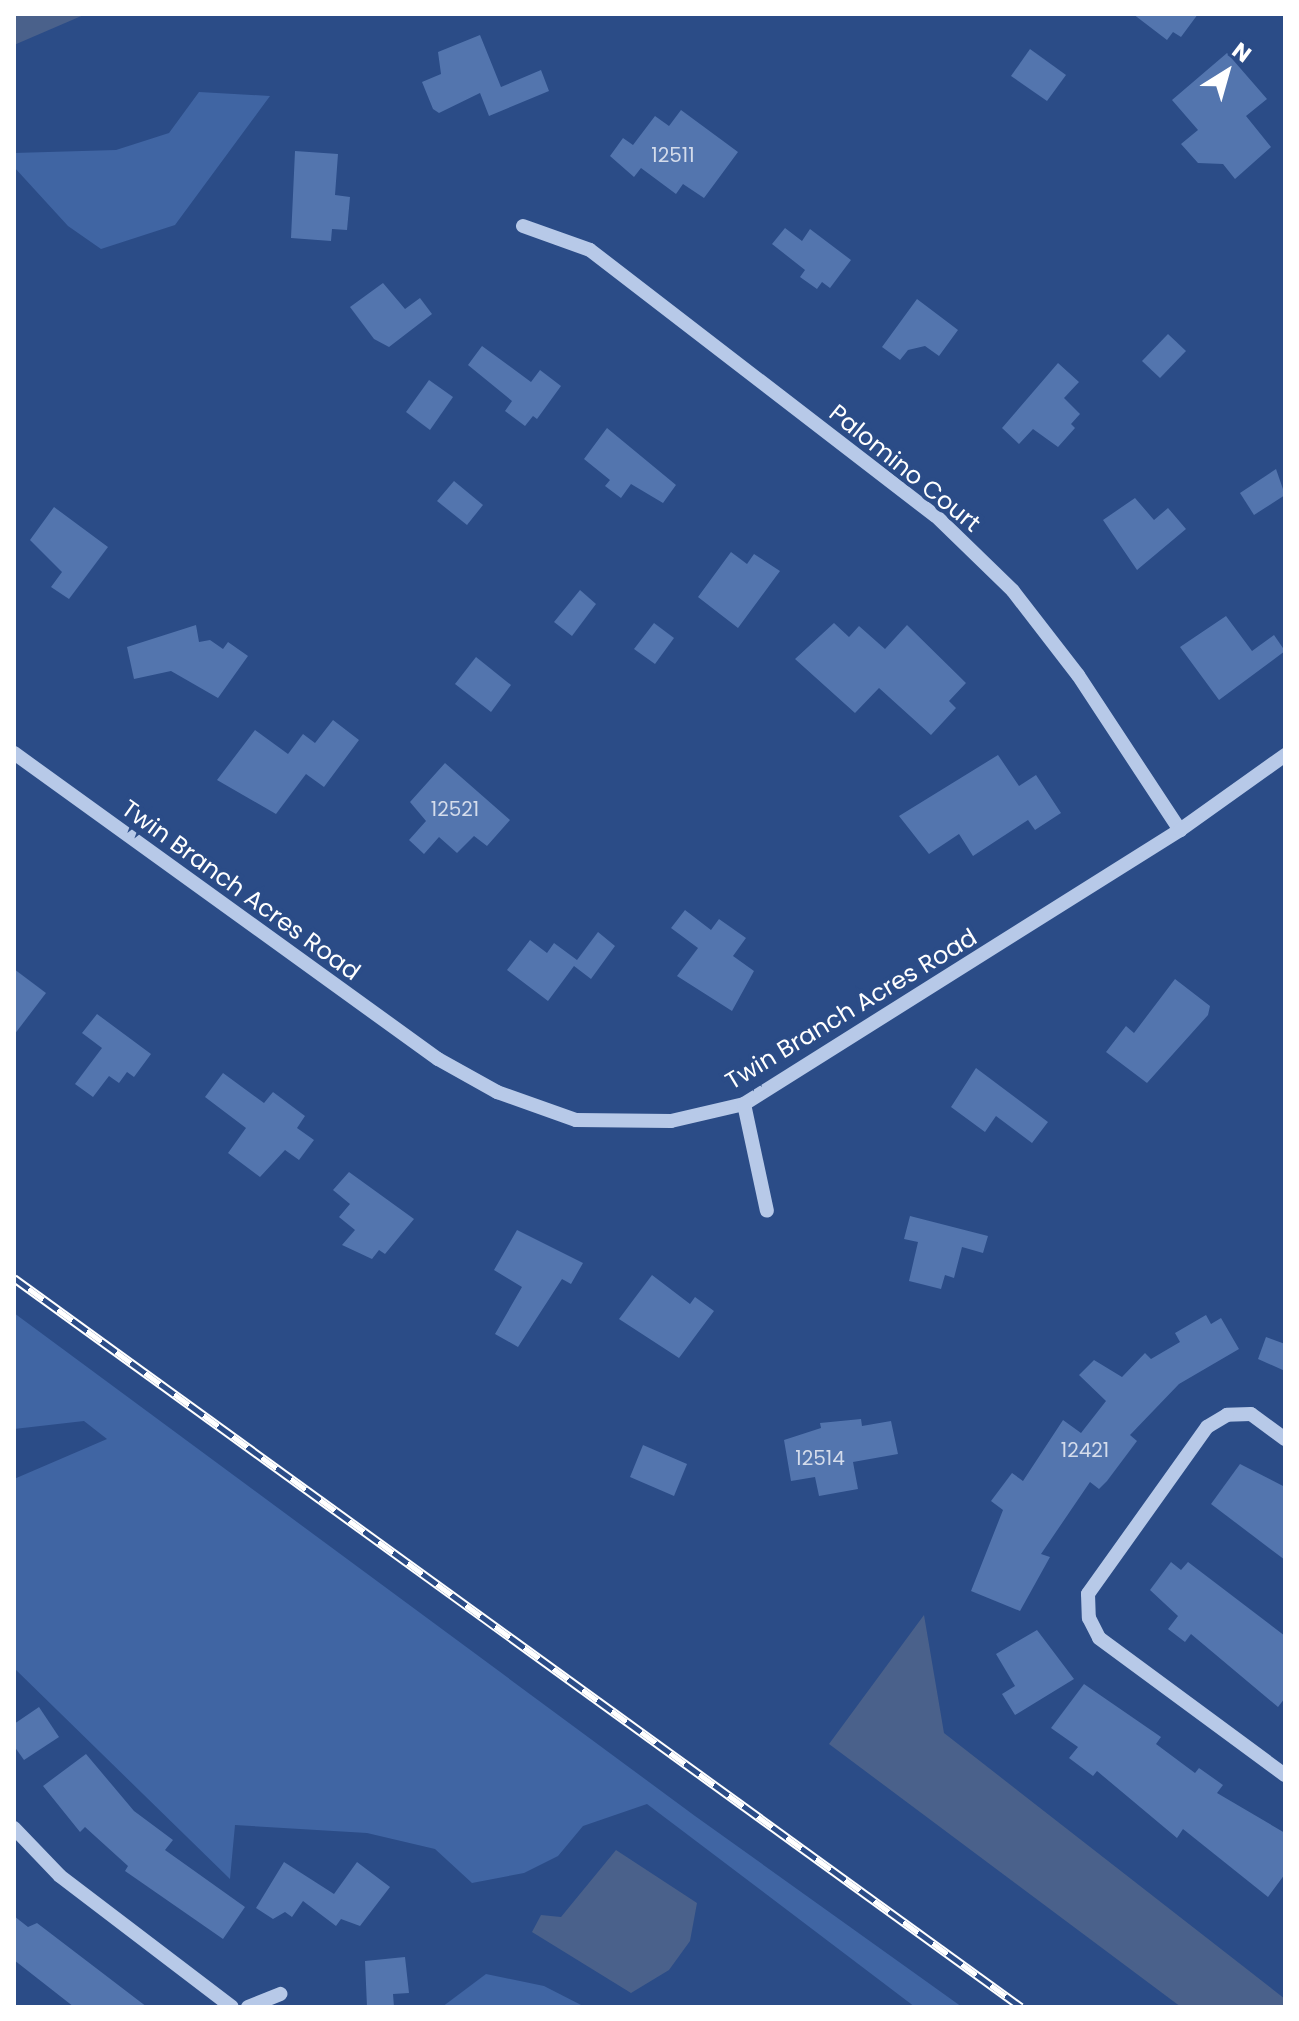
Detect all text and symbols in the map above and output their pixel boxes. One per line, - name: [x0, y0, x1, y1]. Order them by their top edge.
- north arrow: [1187, 32, 1267, 112]
- text: N: [1226, 35, 1258, 70]
- house number: 12511: [651, 143, 695, 167]
- street label: Palomino Court: [824, 398, 986, 538]
- street label: Twin Branch Acres Road: [116, 794, 366, 986]
- house number: 12521: [431, 797, 479, 821]
- street label: Twin Branch Acres Road: [720, 923, 982, 1095]
- house number: 12421: [1061, 1438, 1109, 1462]
- house number: 12514: [795, 1446, 845, 1470]

